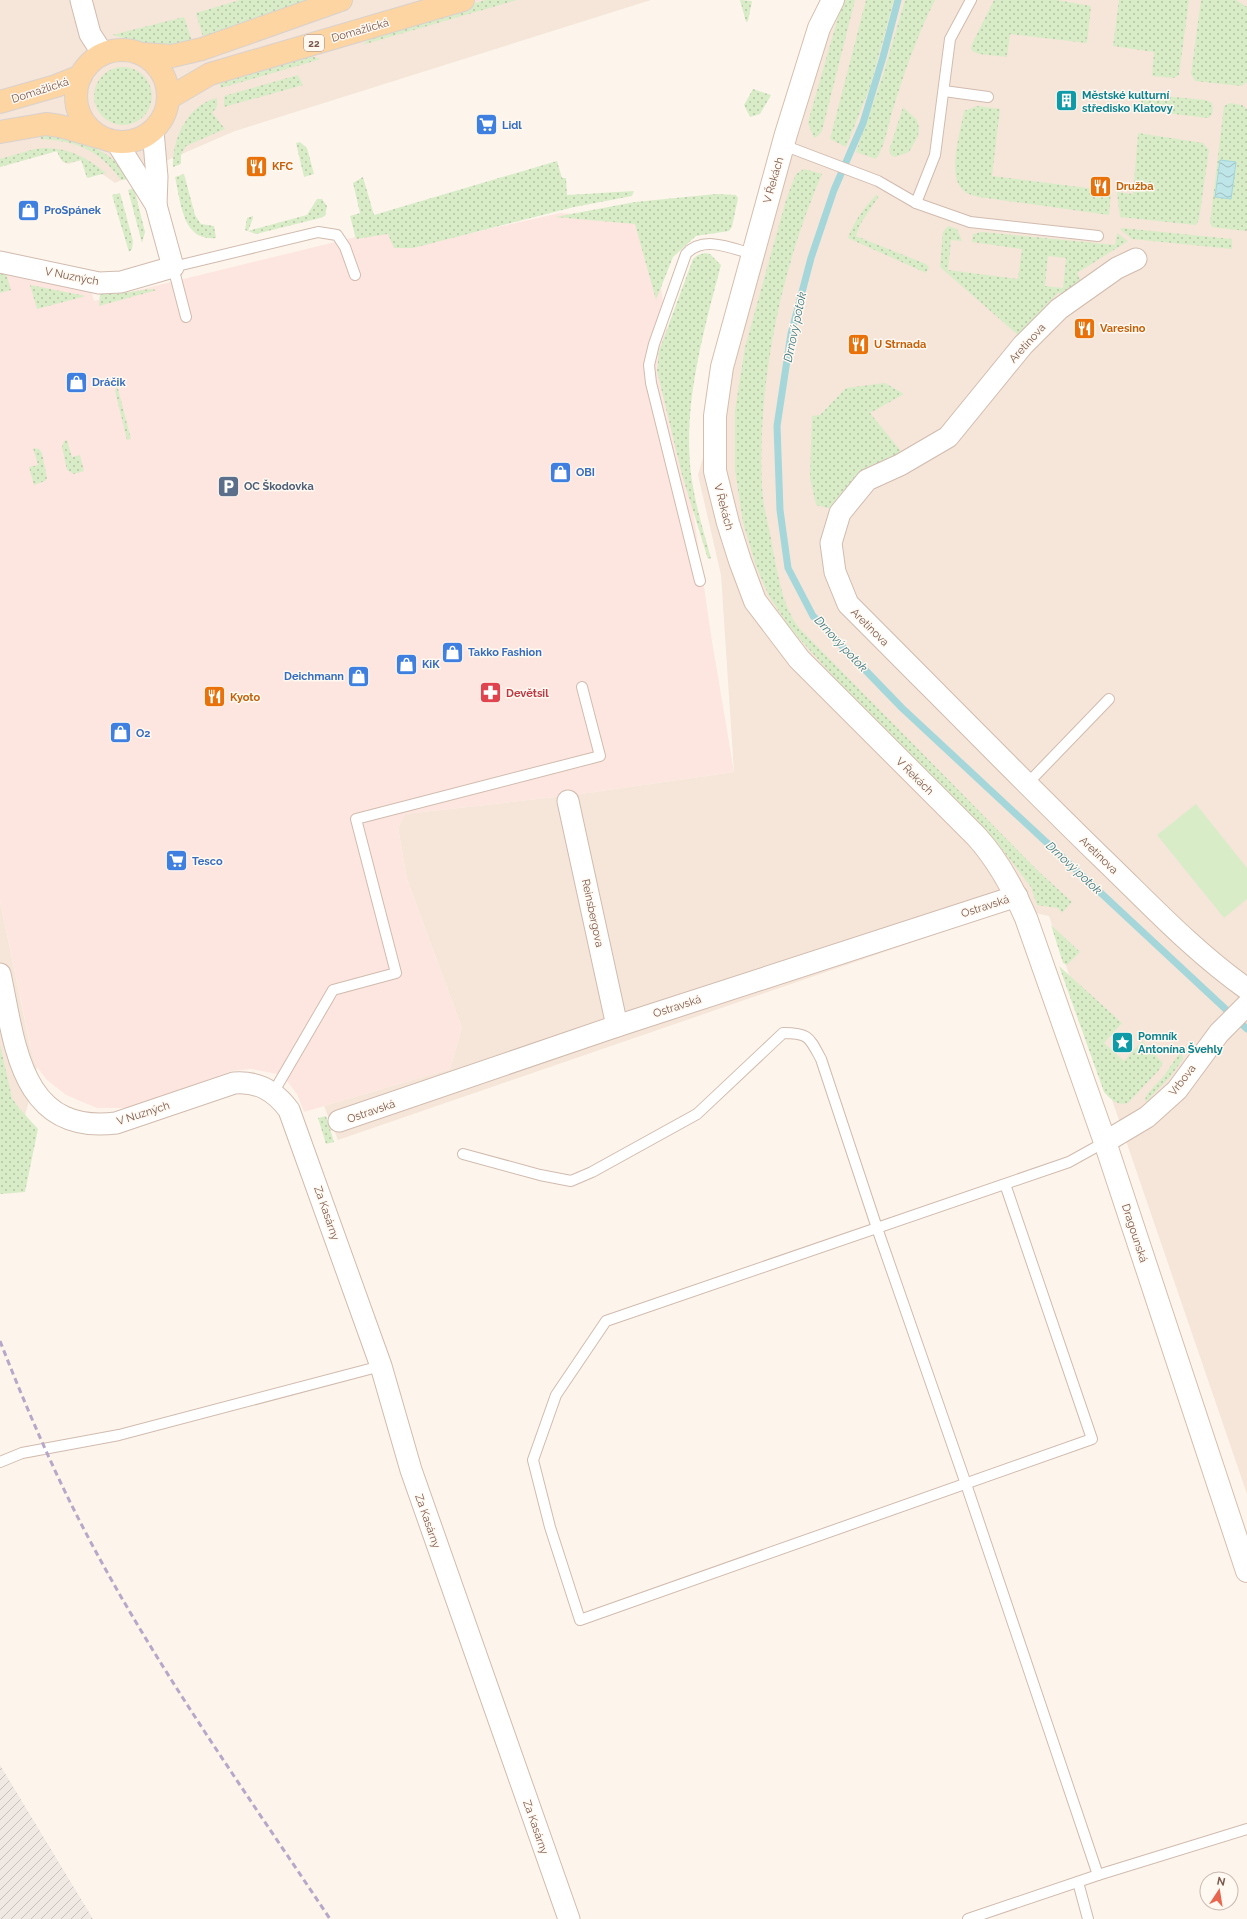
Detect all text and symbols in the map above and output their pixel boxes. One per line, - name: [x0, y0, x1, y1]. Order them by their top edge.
- street label: Domažlická: [330, 16, 390, 45]
- road number: 22: [304, 35, 324, 51]
- street label: Domažlická: [10, 75, 70, 106]
- building icon: Městské kulturní středisko Klatovy: [1053, 88, 1079, 114]
- place label: Městské kulturní středisko Klatovy: [1082, 89, 1173, 115]
- supermarket icon: Lidl: [473, 112, 499, 138]
- place label: Lidl: [502, 119, 522, 132]
- restaurant icon: KFC: [243, 153, 269, 179]
- street label: V Řekách: [760, 155, 786, 205]
- place label: KFC: [272, 160, 294, 173]
- restaurant icon: Družba: [1088, 173, 1114, 199]
- place label: Družba: [1116, 180, 1154, 193]
- shop icon: ProSpánek: [15, 197, 41, 223]
- place label: ProSpánek: [44, 204, 102, 217]
- street label: V Nuzných: [44, 265, 100, 288]
- water label: Drnový potok: [781, 290, 809, 363]
- restaurant icon: Varesino: [1072, 315, 1098, 341]
- street label: Aretinova: [1006, 321, 1048, 366]
- place label: Varesino: [1100, 322, 1146, 335]
- restaurant icon: U Strnada: [845, 331, 871, 357]
- place label: U Strnada: [874, 338, 926, 351]
- shop icon: Dráčik: [63, 369, 89, 395]
- place label: Dráčik: [92, 376, 126, 389]
- shop icon: OBI: [547, 459, 573, 485]
- place label: OBI: [576, 466, 595, 479]
- parking icon: OC Škodovka: [215, 473, 241, 499]
- place label: OC Škodovka: [244, 479, 314, 493]
- street label: V Řekách: [711, 482, 737, 532]
- street label: Aretinova: [848, 606, 891, 649]
- water label: Drnový potok: [812, 613, 871, 675]
- shop icon: Takko Fashion: [440, 639, 466, 665]
- place label: Takko Fashion: [468, 646, 542, 659]
- shop icon: KiK: [393, 651, 419, 677]
- place label: KiK: [422, 658, 440, 671]
- shop icon: Deichmann: [346, 663, 372, 689]
- place label: Deichmann: [284, 670, 344, 683]
- pharmacy icon: Devětsil: [478, 680, 504, 706]
- restaurant icon: Kyoto: [201, 684, 227, 710]
- place label: Devětsil: [506, 687, 549, 700]
- place label: Kyoto: [230, 691, 261, 704]
- shop icon: O2: [108, 720, 134, 746]
- place label: O2: [136, 727, 151, 740]
- street label: V Řekách: [893, 754, 937, 798]
- street label: Aretinova: [1077, 834, 1120, 877]
- water label: Drnový potok: [1043, 839, 1105, 898]
- supermarket icon: Tesco: [163, 848, 189, 874]
- place label: Tesco: [192, 855, 223, 868]
- street label: Reinsbergova: [579, 878, 606, 948]
- street label: Ostravská: [959, 893, 1011, 920]
- street label: Ostravská: [651, 993, 703, 1020]
- place icon: Pomník Antonína Švehly: [1110, 1029, 1136, 1055]
- place label: Pomník Antonína Švehly: [1138, 1030, 1223, 1056]
- street label: Vrbova: [1166, 1062, 1199, 1098]
- street label: Ostravská: [346, 1097, 397, 1126]
- street label: V Nuzných: [115, 1099, 171, 1128]
- street label: Za Kasárny: [311, 1184, 342, 1242]
- street label: Dragounská: [1119, 1202, 1150, 1264]
- street label: Za Kasárny: [412, 1492, 443, 1550]
- street label: Za Kasárny: [520, 1798, 551, 1856]
- north arrow: [1199, 1871, 1239, 1911]
- text: N: [1216, 1874, 1226, 1889]

